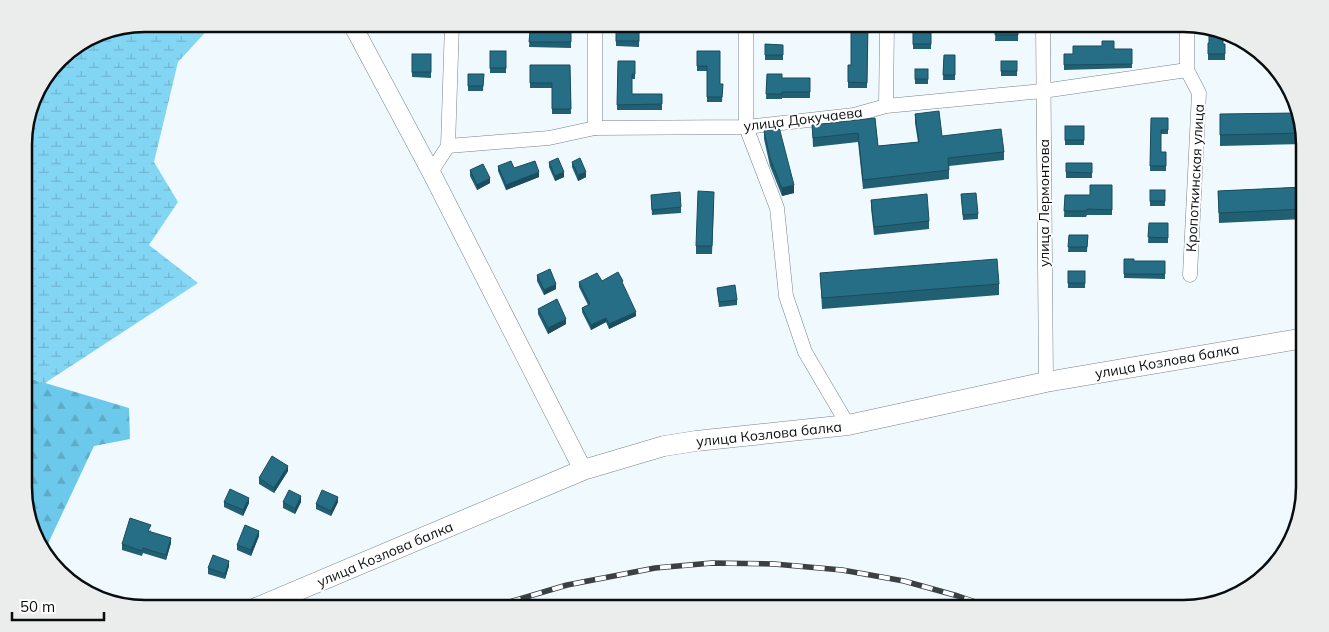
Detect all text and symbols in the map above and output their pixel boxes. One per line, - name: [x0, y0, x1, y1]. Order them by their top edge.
- street label: улица Докучаева: [743, 103, 863, 135]
- street label: Кропоткинская улица: [1182, 104, 1208, 252]
- street label: улица Лермонтова: [1035, 139, 1053, 267]
- street label: улица Козлова балка: [1093, 339, 1241, 383]
- street label: улица Козлова балка: [695, 417, 843, 451]
- street label: улица Козлова балка: [314, 517, 456, 591]
- scale bar: [12, 590, 105, 622]
- text: 50 m: [20, 597, 55, 616]

